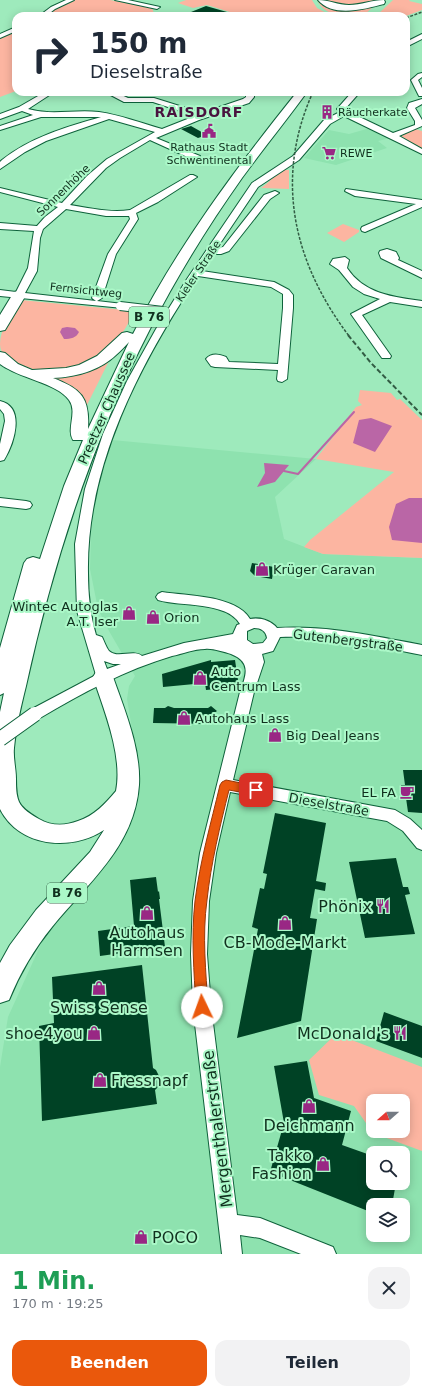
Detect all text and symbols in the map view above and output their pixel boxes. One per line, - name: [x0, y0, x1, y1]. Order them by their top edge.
- text: 150 m: [90, 27, 187, 60]
- icon: right: [24, 28, 76, 80]
- text: Dieselstraße: [90, 61, 203, 82]
- district label: RAISDORF: [155, 104, 243, 120]
- building icon: Räucherkate: [319, 104, 335, 120]
- place label: Räucherkate: [338, 106, 408, 119]
- public building icon: Rathaus Stadt Schwentinental: [201, 123, 217, 139]
- place label: Rathaus Stadt Schwentinental: [167, 141, 251, 167]
- supermarket icon: REWE: [321, 145, 337, 161]
- place label: REWE: [340, 147, 372, 160]
- street label: Sonnenhöhe: [34, 162, 93, 219]
- street label: Kieler Straße: [173, 238, 224, 304]
- street label: Fernsichtweg: [49, 280, 123, 301]
- road number: B 76: [129, 307, 169, 327]
- street label: Preetzer Chaussee: [75, 350, 138, 467]
- shop icon: Krüger Caravan: [254, 561, 270, 577]
- place label: Krüger Caravan: [273, 562, 375, 577]
- place label: Wintec Autoglas A.T. Iser: [12, 599, 119, 629]
- shop icon: Wintec Autoglas A.T. Iser: [121, 605, 137, 621]
- shop icon: Orion: [145, 609, 161, 625]
- place label: Orion: [164, 610, 199, 625]
- street label: Gutenbergstraße: [292, 626, 404, 655]
- place label: Auto Centrum Lass: [211, 664, 301, 694]
- shop icon: Auto Centrum Lass: [192, 670, 208, 686]
- shop icon: Autohaus Lass: [176, 710, 192, 726]
- place label: Autohaus Lass: [195, 711, 290, 726]
- shop icon: Big Deal Jeans: [267, 727, 283, 743]
- place label: Big Deal Jeans: [286, 728, 380, 743]
- pin: [239, 773, 273, 807]
- icon: arrive: [245, 779, 267, 801]
- cafe icon: EL FA: [399, 784, 415, 800]
- place label: EL FA: [361, 785, 396, 800]
- street label: Dieselstraße: [288, 790, 370, 819]
- road number: B 76: [47, 883, 87, 903]
- place label: Phönix: [318, 897, 372, 916]
- restaurant icon: Phönix: [375, 898, 391, 914]
- shop icon: Autohaus Harmsen: [139, 905, 155, 921]
- shop icon: CB-Mode-Markt: [277, 915, 293, 931]
- place label: Autohaus Harmsen: [109, 923, 185, 960]
- place label: CB-Mode-Markt: [223, 933, 347, 952]
- shop icon: Swiss Sense: [91, 980, 107, 996]
- position arrow: [181, 986, 223, 1028]
- place label: Swiss Sense: [50, 998, 148, 1017]
- place label: shoe4you: [5, 1024, 83, 1043]
- place label: McDonald's: [297, 1024, 389, 1043]
- shop icon: shoe4you: [86, 1025, 102, 1041]
- restaurant icon: McDonald's: [392, 1025, 408, 1041]
- street label: Mergenthalerstraße: [198, 1049, 237, 1209]
- place label: Fressnapf: [111, 1071, 188, 1090]
- shop icon: Fressnapf: [92, 1072, 108, 1088]
- north arrow: [366, 1094, 410, 1138]
- map controls: [366, 1094, 410, 1242]
- shop icon: Deichmann: [301, 1098, 317, 1114]
- place label: Deichmann: [263, 1116, 355, 1135]
- place label: Takko Fashion: [252, 1146, 312, 1183]
- button: search: [366, 1146, 410, 1190]
- shop icon: Takko Fashion: [315, 1156, 331, 1172]
- button: layers: [366, 1198, 410, 1242]
- place label: POCO: [152, 1228, 198, 1247]
- shop icon: POCO: [133, 1229, 149, 1245]
- text: 1 Min.: [12, 1267, 95, 1295]
- button: close: [368, 1267, 410, 1309]
- text: 170 m · 19:25: [12, 1296, 103, 1311]
- button: Beenden: [12, 1340, 207, 1386]
- button: Teilen: [215, 1340, 410, 1386]

